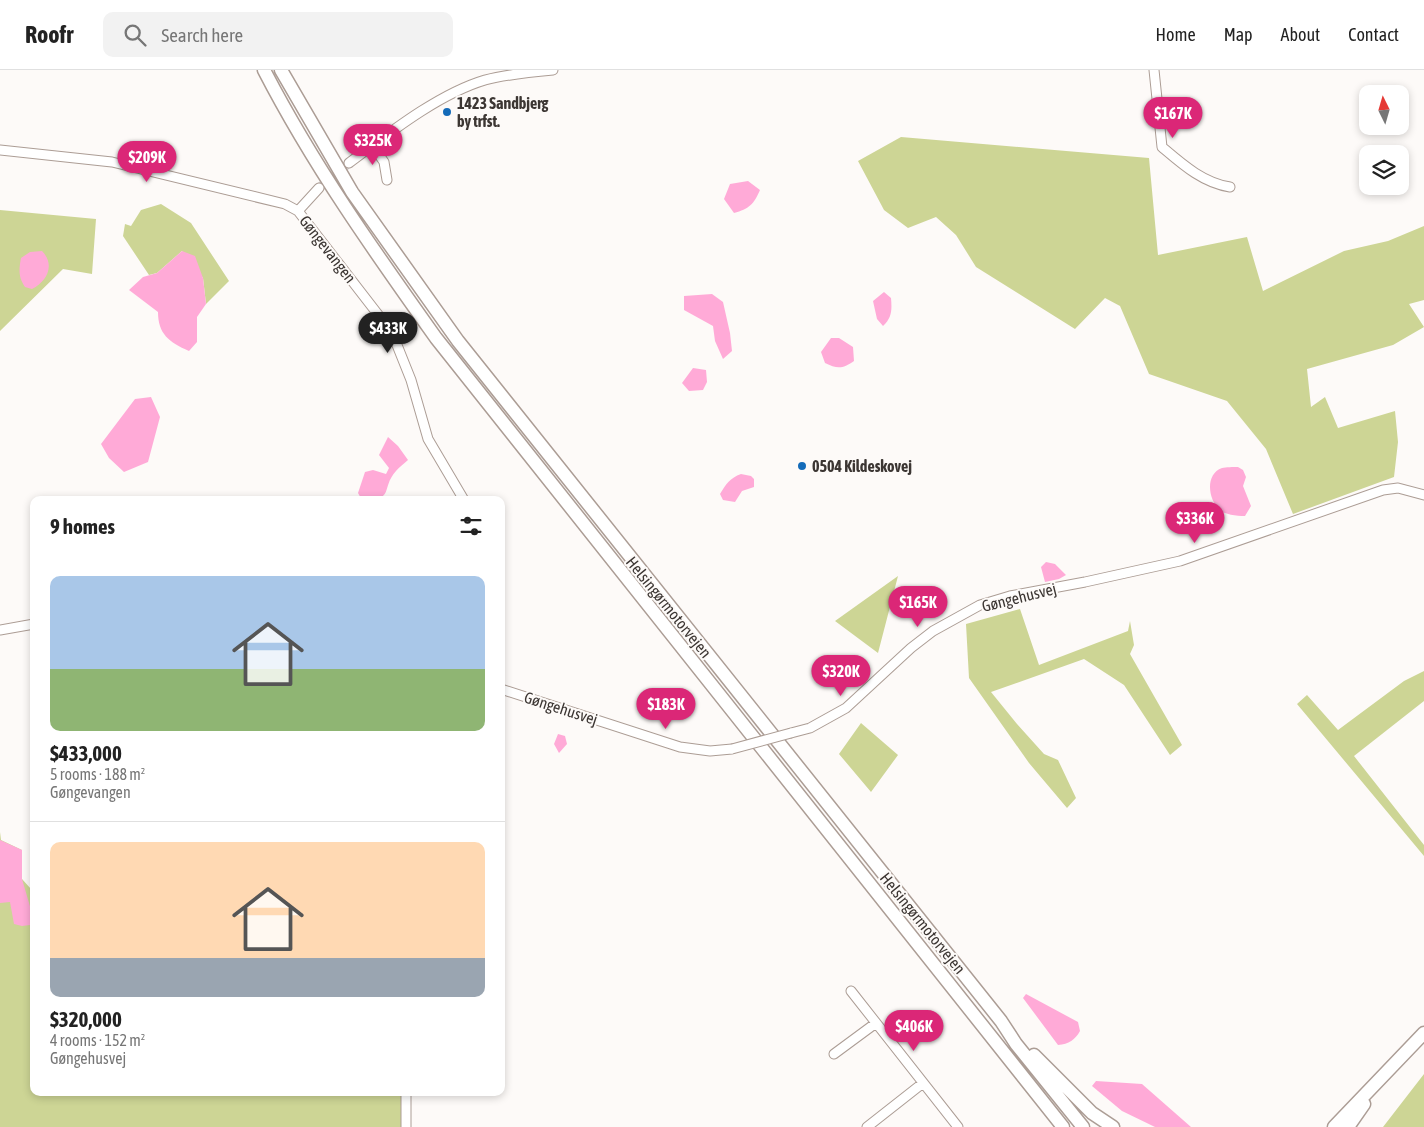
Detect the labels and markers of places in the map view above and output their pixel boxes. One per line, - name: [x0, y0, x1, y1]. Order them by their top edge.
- place label: 1423 Sandbjerg by trfst.: [457, 94, 549, 130]
- pin: $167K: [1138, 97, 1208, 139]
- marker: 1423 Sandbjerg by trfst.: [441, 106, 453, 118]
- pin: $325K: [338, 124, 408, 166]
- pin: $209K: [112, 140, 182, 183]
- pin: $433K: [353, 312, 423, 354]
- place label: 0504 Kildeskovej: [812, 457, 912, 475]
- marker: 0504 Kildeskovej: [796, 460, 808, 472]
- pin: $336K: [1160, 502, 1230, 544]
- pin: $165K: [883, 586, 953, 628]
- pin: $320K: [806, 654, 876, 697]
- pin: $183K: [631, 688, 701, 730]
- pin: $406K: [879, 1010, 949, 1052]

